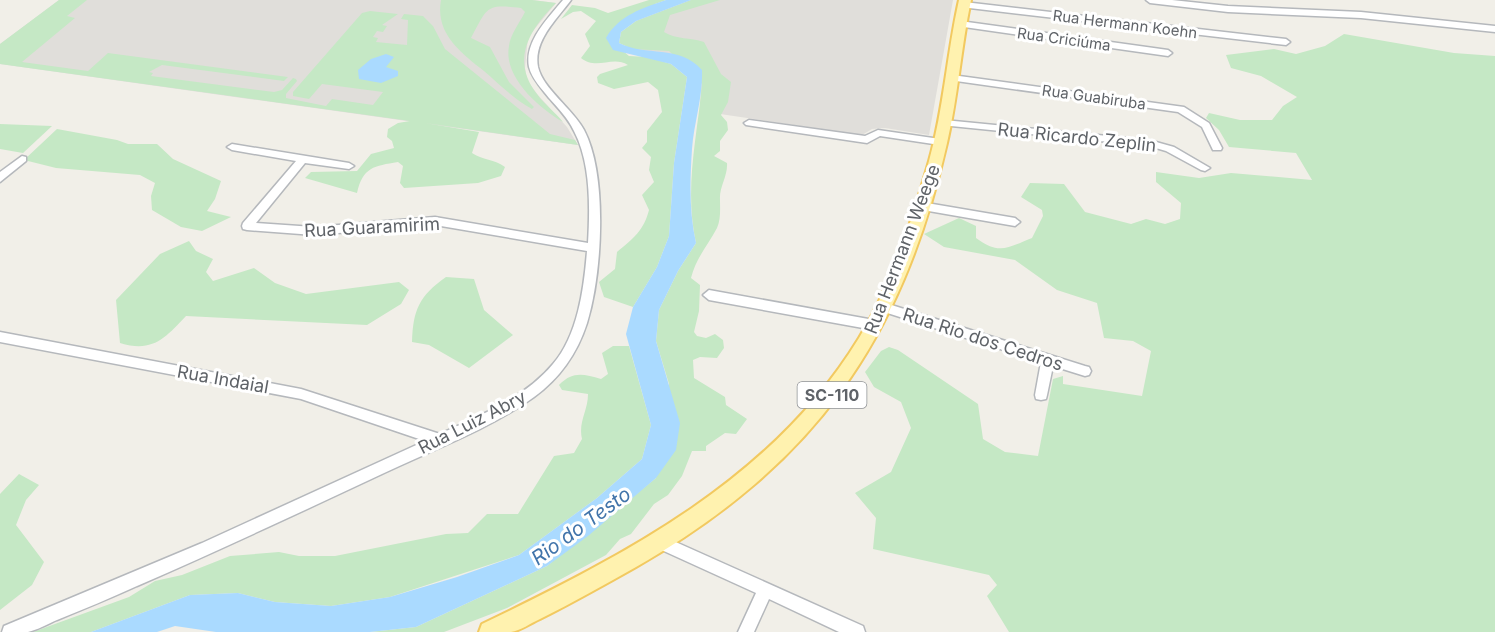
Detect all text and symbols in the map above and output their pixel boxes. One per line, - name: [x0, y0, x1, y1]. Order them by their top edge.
- street label: Rua Hermann Koehn: [1052, 6, 1198, 42]
- street label: Rua Criciúma: [1016, 23, 1112, 55]
- street label: Rua Guabiruba: [1041, 80, 1147, 114]
- street label: Rua Ricardo Zeplin: [997, 118, 1157, 156]
- street label: Rua Hermann Weege: [860, 161, 944, 337]
- street label: Rua Guaramirim: [304, 213, 440, 241]
- street label: Rua Rio dos Cedros: [900, 303, 1066, 375]
- street label: Rua Indaial: [175, 361, 271, 397]
- road number: SC-110: [798, 382, 866, 408]
- street label: Rua Luiz Abry: [415, 386, 529, 458]
- water label: Rio do Testo: [527, 482, 635, 570]

